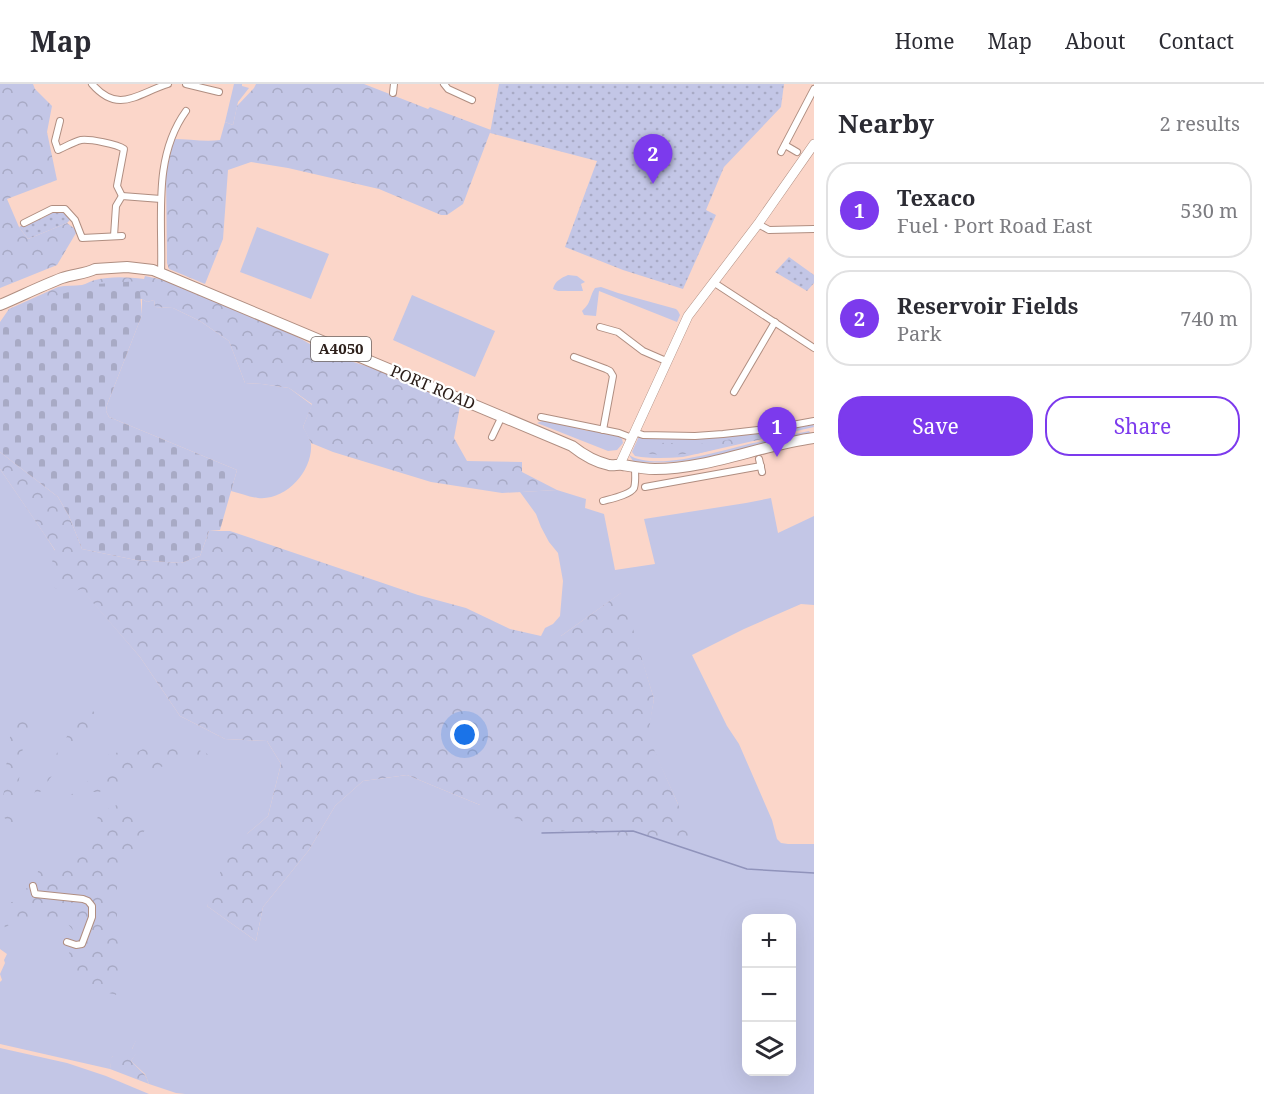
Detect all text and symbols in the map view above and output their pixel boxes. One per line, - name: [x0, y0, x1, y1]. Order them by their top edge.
- text: Map: [30, 22, 92, 60]
- text: Home: [895, 27, 955, 55]
- text: Map: [988, 27, 1032, 55]
- text: About: [1065, 27, 1126, 55]
- text: Contact: [1159, 27, 1234, 55]
- text: Nearby: [838, 105, 934, 141]
- text: 2 results: [1160, 110, 1240, 137]
- pin: 2: [634, 135, 672, 184]
- text: Texaco: [897, 182, 976, 212]
- text: 1: [854, 197, 865, 224]
- text: 530 m: [1180, 197, 1238, 224]
- text: Fuel · Port Road East: [897, 212, 1092, 239]
- text: Reservoir Fields: [897, 290, 1078, 320]
- text: 2: [854, 305, 865, 332]
- text: 740 m: [1180, 305, 1238, 332]
- text: Park: [897, 320, 941, 347]
- road number: A4050: [311, 337, 371, 361]
- street label: PORT ROAD: [387, 359, 479, 415]
- button: Save: [838, 396, 1033, 456]
- button: Share: [1045, 396, 1240, 456]
- pin: 1: [758, 408, 796, 457]
- your location: [450, 720, 479, 749]
- map controls: [742, 914, 796, 1076]
- button: +: [742, 914, 796, 968]
- button: −: [742, 968, 796, 1022]
- button: layers: [742, 1022, 796, 1076]

